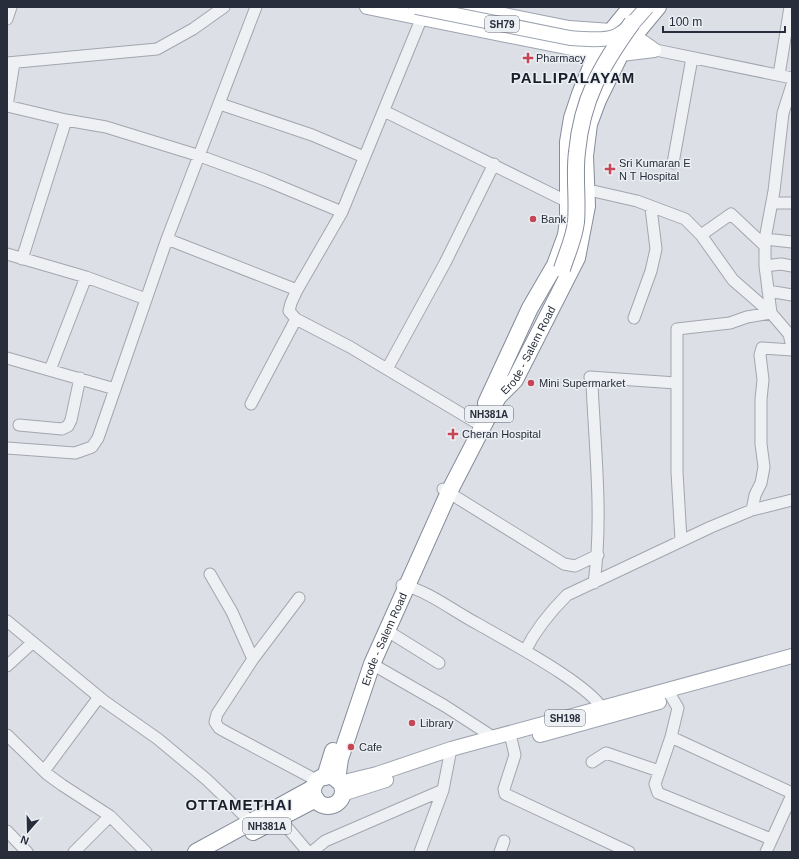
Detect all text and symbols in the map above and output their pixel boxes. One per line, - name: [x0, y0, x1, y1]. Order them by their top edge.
- scale bar: [663, 8, 785, 34]
- text: 100 m: [669, 15, 702, 29]
- road number: SH79: [485, 16, 519, 32]
- place label: Pharmacy: [536, 52, 586, 64]
- marker: Pharmacy: [523, 53, 533, 63]
- district label: PALLIPALAYAM: [511, 69, 635, 86]
- place label: Sri Kumaran E N T Hospital: [619, 157, 691, 182]
- marker: Sri Kumaran E N T Hospital: [604, 163, 616, 175]
- place label: Bank: [541, 213, 567, 225]
- marker: Bank: [528, 214, 538, 224]
- street label: Erode - Salem Road: [498, 304, 558, 397]
- place label: Mini Supermarket: [539, 377, 625, 389]
- marker: Mini Supermarket: [526, 378, 536, 388]
- road number: NH381A: [465, 406, 513, 422]
- marker: Cheran Hospital: [447, 428, 459, 440]
- place label: Cheran Hospital: [462, 428, 541, 440]
- street label: Erode - Salem Road: [359, 591, 409, 687]
- road number: SH198: [545, 710, 585, 726]
- place label: Library: [420, 717, 454, 729]
- marker: Library: [407, 718, 417, 728]
- place label: Cafe: [359, 741, 382, 753]
- marker: Cafe: [346, 742, 356, 752]
- district label: OTTAMETHAI: [185, 796, 293, 813]
- north arrow: [8, 811, 48, 851]
- road number: NH381A: [243, 818, 291, 834]
- text: N: [19, 833, 30, 847]

